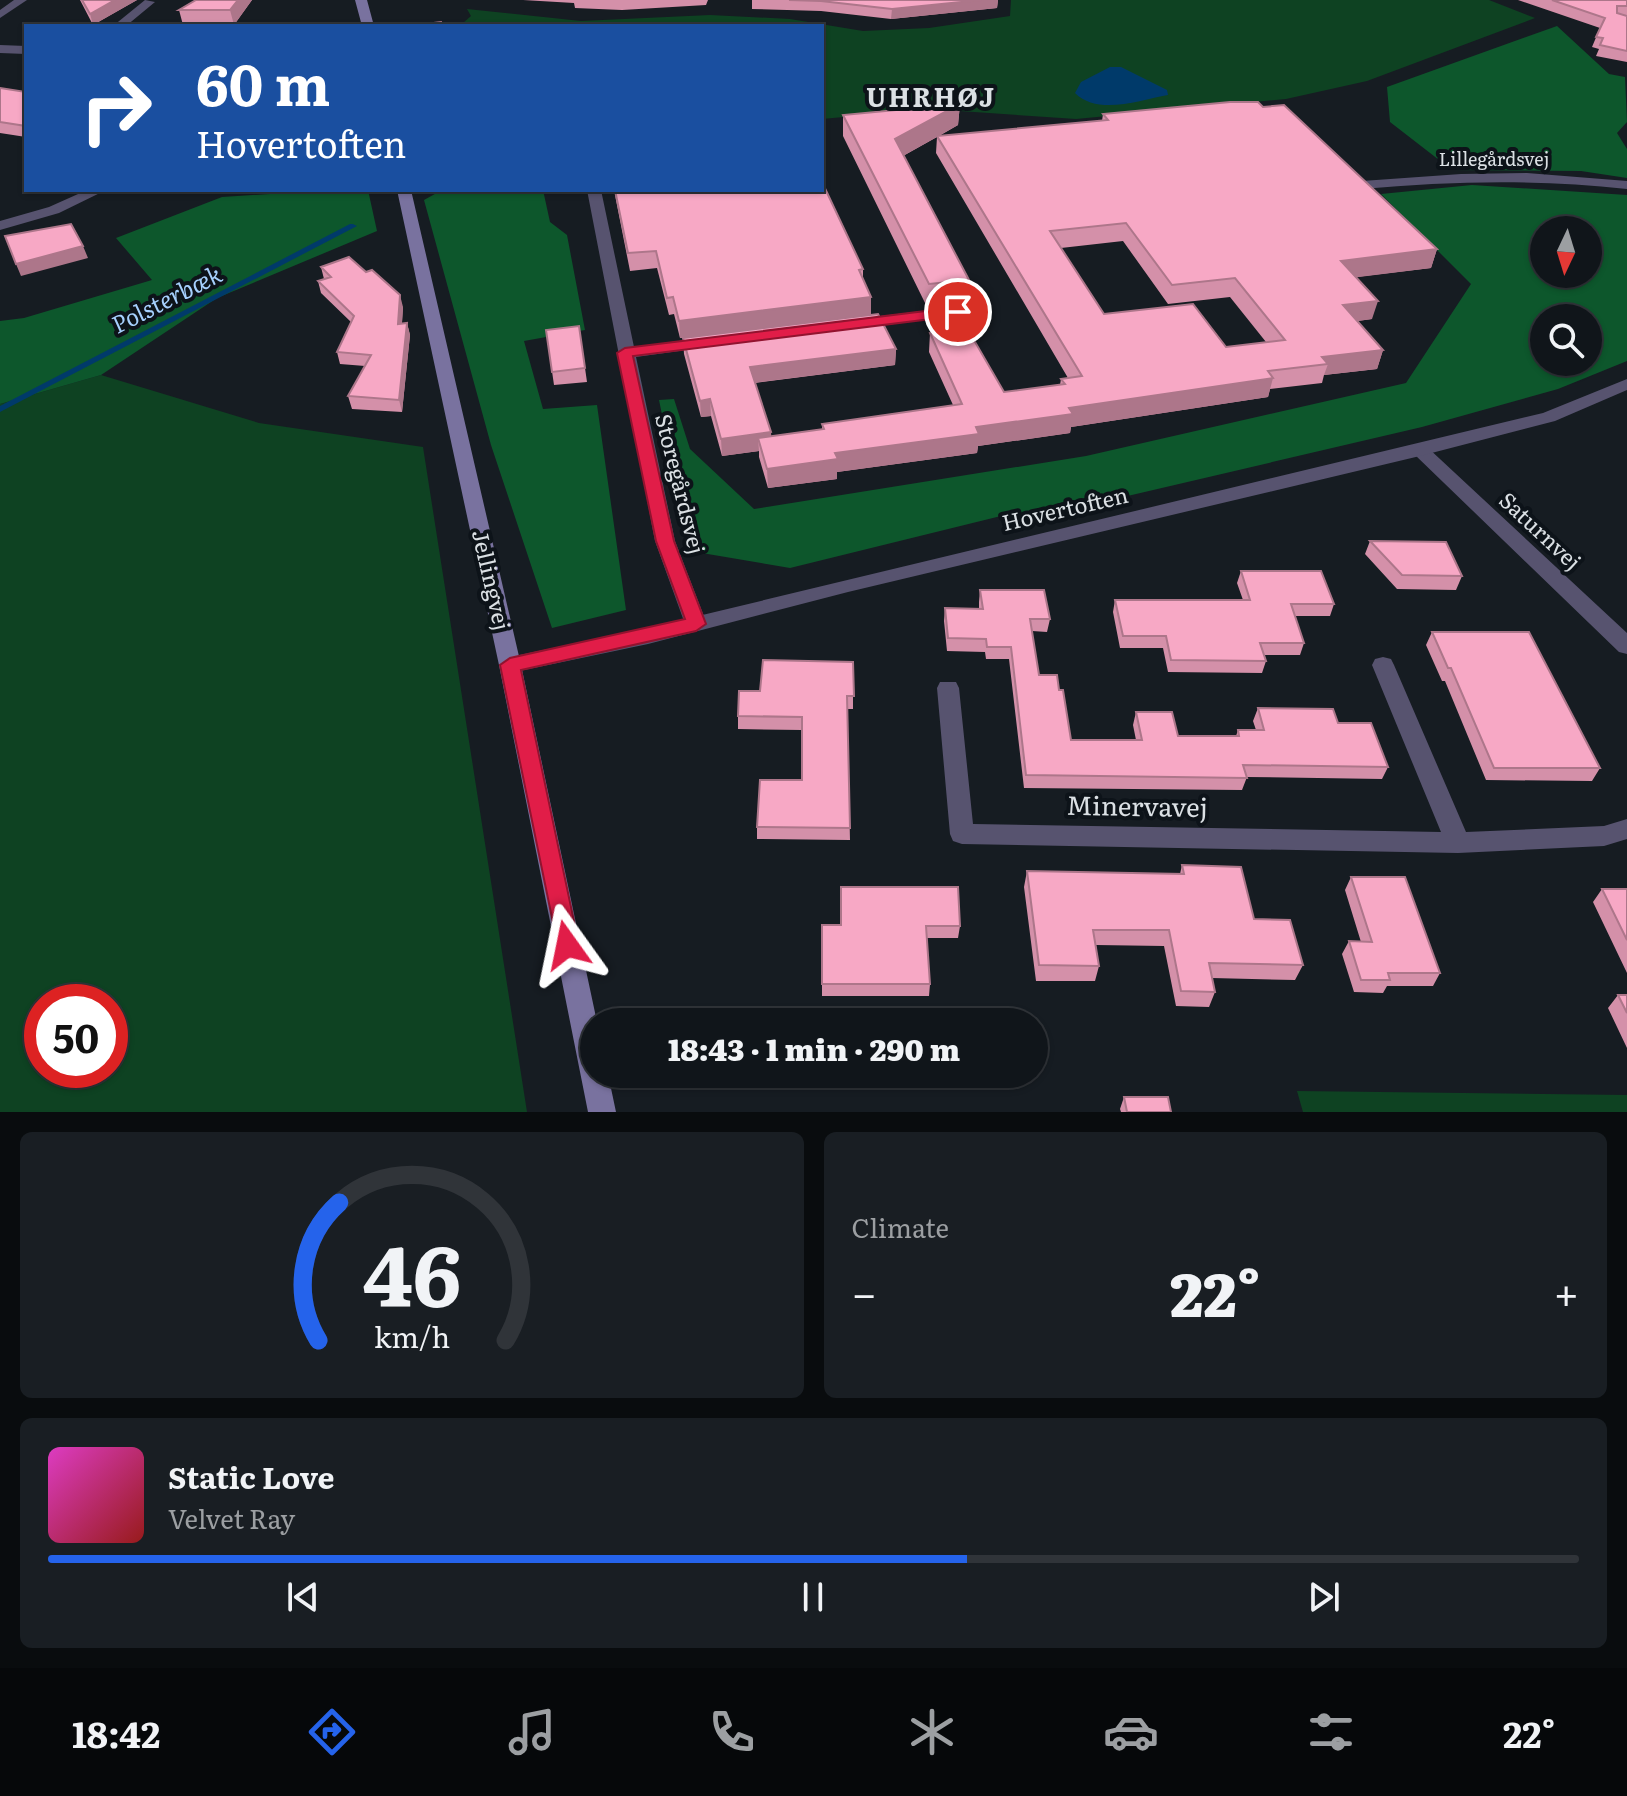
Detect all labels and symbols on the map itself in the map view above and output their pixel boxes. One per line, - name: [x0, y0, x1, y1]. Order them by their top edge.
- district label: UHRHØJ: [866, 76, 996, 115]
- street label: Lillegårdsvej: [1439, 145, 1549, 172]
- north arrow: [1530, 216, 1602, 288]
- water label: Polsterbæk: [105, 255, 228, 341]
- pin: [924, 278, 992, 346]
- street label: Storegårdsvej: [648, 410, 715, 557]
- street label: Hovertoften: [998, 477, 1131, 538]
- street label: Saturnvej: [1493, 483, 1589, 577]
- street label: Jellingvej: [465, 526, 520, 633]
- street label: Minervavej: [1066, 784, 1208, 825]
- position arrow: [525, 903, 609, 987]
- speed limit sign: 50: [24, 984, 128, 1088]

